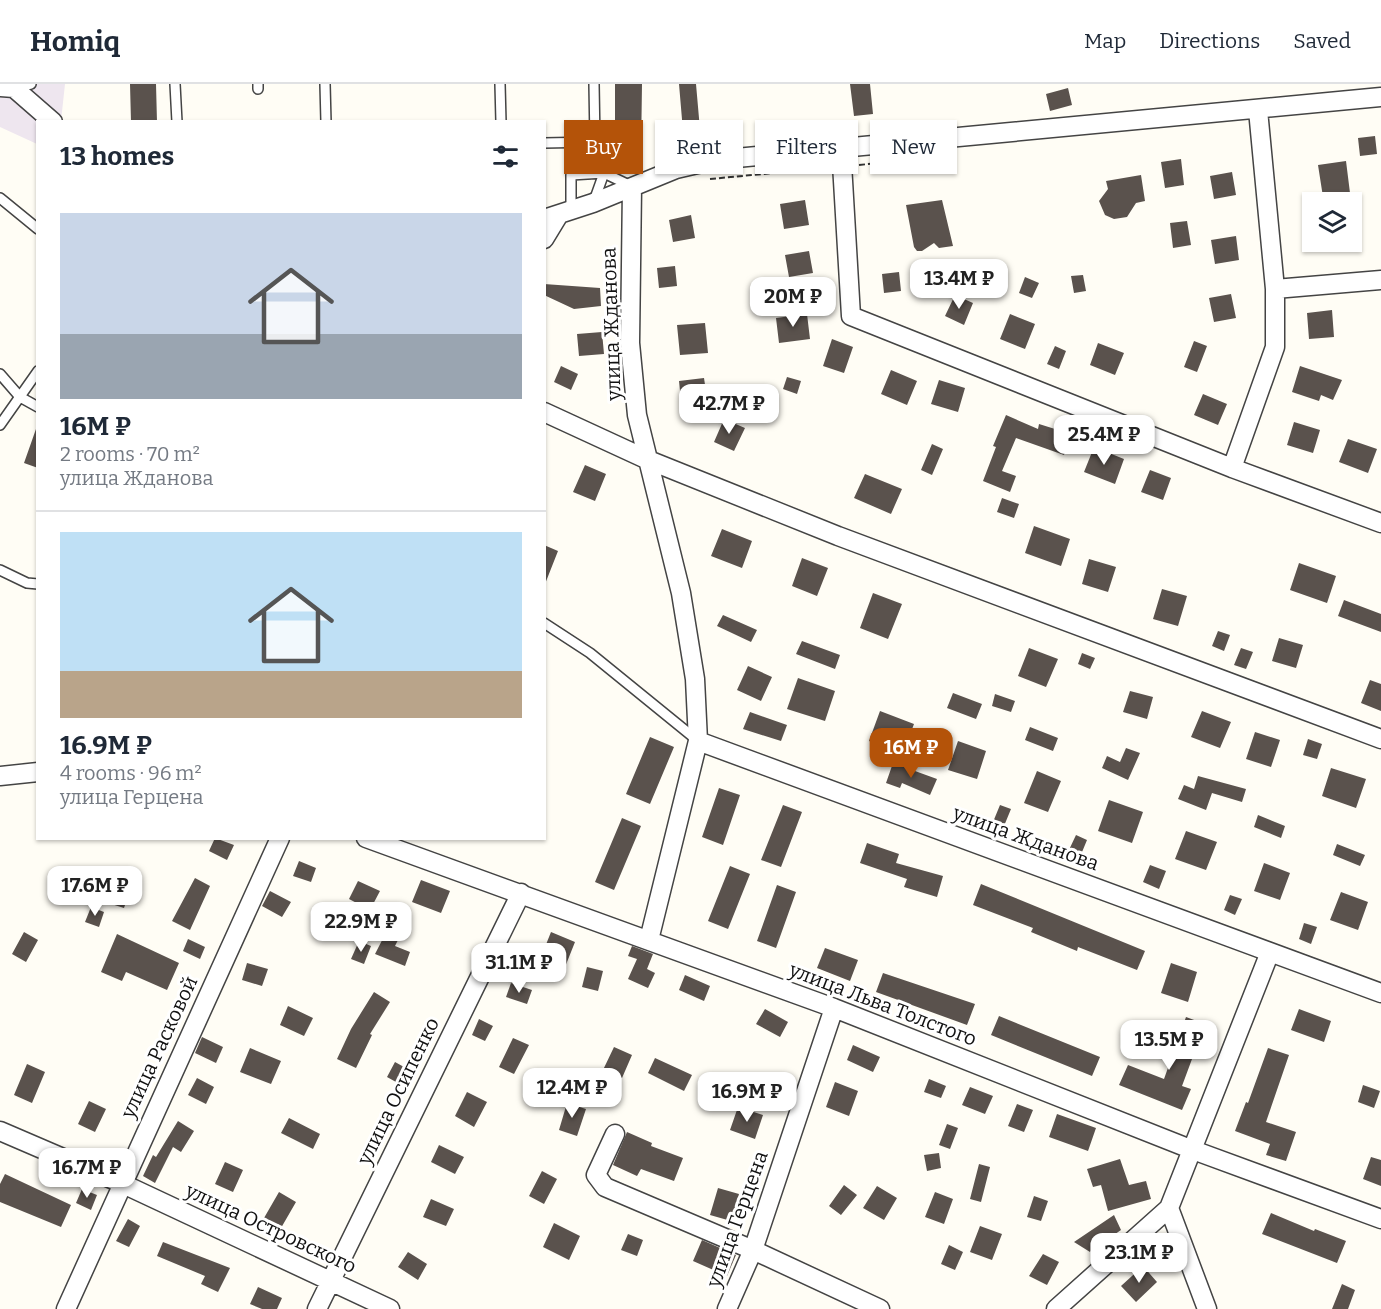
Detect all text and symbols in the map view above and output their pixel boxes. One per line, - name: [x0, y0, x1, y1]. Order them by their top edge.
- text: Homiq: [30, 25, 120, 58]
- text: Map: [1084, 28, 1126, 54]
- text: Directions: [1159, 28, 1260, 54]
- text: Saved: [1293, 28, 1351, 54]
- chip: Buy: [564, 120, 643, 174]
- chip: Rent: [655, 120, 743, 174]
- chip: Filters: [755, 120, 858, 174]
- chip: New: [870, 120, 957, 174]
- icon: filters: [489, 140, 522, 173]
- text: 13 homes: [60, 141, 174, 172]
- map controls: [1302, 192, 1362, 252]
- button: layers: [1302, 192, 1362, 252]
- street label: улица Жданова: [596, 247, 626, 402]
- icon: home: [237, 252, 345, 360]
- pin: 13.4M ₽: [904, 259, 1014, 310]
- text: 13.4M ₽: [924, 266, 994, 290]
- pin: 20M ₽: [751, 277, 835, 328]
- text: 20M ₽: [764, 284, 822, 308]
- pin: 42.7M ₽: [674, 384, 784, 435]
- text: 42.7M ₽: [693, 391, 765, 415]
- text: 16M ₽: [60, 411, 131, 442]
- pin: 25.4M ₽: [1049, 415, 1159, 466]
- text: 25.4M ₽: [1068, 422, 1140, 446]
- text: 2 rooms · 70 m²: [60, 442, 200, 466]
- text: улица Жданова: [60, 466, 213, 490]
- icon: home: [237, 571, 345, 679]
- pin: 16M ₽: [869, 728, 953, 779]
- text: 16.9M ₽: [60, 730, 152, 761]
- text: 16M ₽: [884, 735, 938, 759]
- text: 4 rooms · 96 m²: [60, 761, 202, 785]
- text: улица Герцена: [60, 785, 203, 809]
- street label: улица Жданова: [949, 800, 1102, 876]
- pin: 17.6M ₽: [40, 866, 150, 917]
- text: 17.6M ₽: [61, 873, 129, 897]
- pin: 22.9M ₽: [306, 902, 416, 953]
- text: 22.9M ₽: [325, 909, 397, 933]
- pin: 31.1M ₽: [464, 943, 574, 994]
- text: 31.1M ₽: [485, 950, 553, 974]
- street label: улица Льва Толстого: [785, 957, 980, 1051]
- street label: улица Расковой: [115, 972, 202, 1123]
- street label: улица Осипенко: [352, 1013, 444, 1169]
- pin: 13.5M ₽: [1114, 1020, 1224, 1071]
- text: 13.5M ₽: [1134, 1027, 1204, 1051]
- pin: 12.4M ₽: [517, 1068, 627, 1119]
- pin: 16.9M ₽: [692, 1072, 802, 1123]
- text: 12.4M ₽: [537, 1075, 607, 1099]
- text: 16.9M ₽: [712, 1079, 782, 1103]
- street label: улица Герцена: [701, 1147, 773, 1291]
- pin: 16.7M ₽: [32, 1148, 142, 1199]
- text: 16.7M ₽: [53, 1155, 121, 1179]
- street label: улица Островского: [181, 1177, 360, 1278]
- pin: 23.1M ₽: [1084, 1233, 1194, 1284]
- text: 23.1M ₽: [1104, 1240, 1174, 1264]

